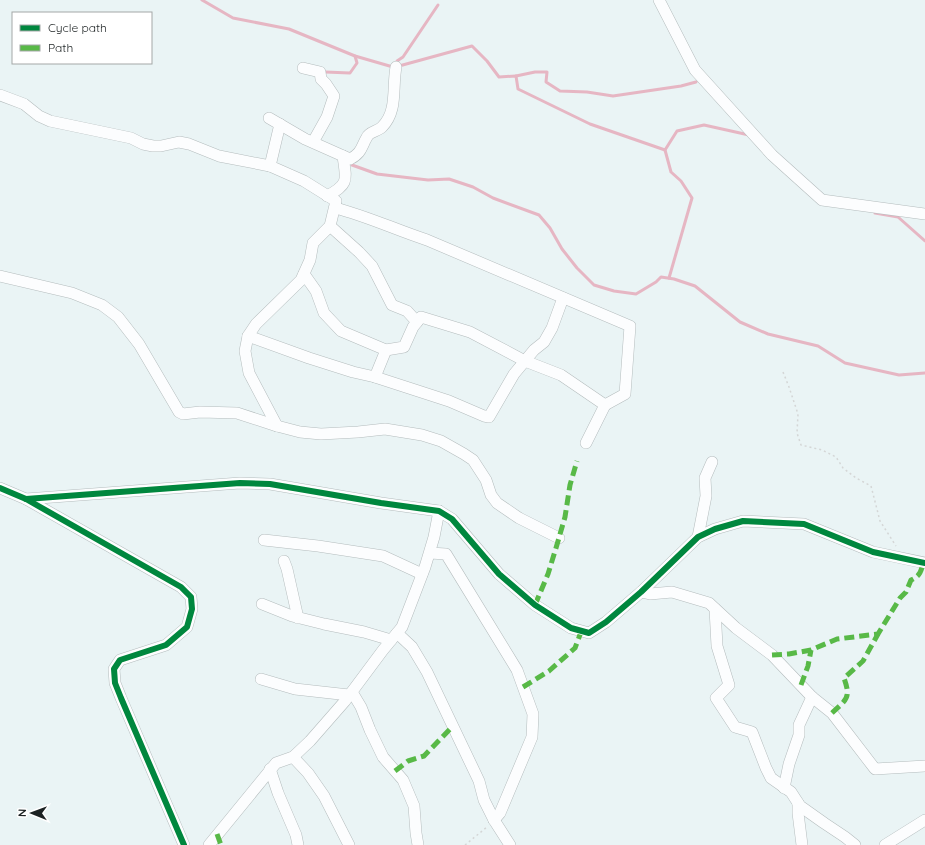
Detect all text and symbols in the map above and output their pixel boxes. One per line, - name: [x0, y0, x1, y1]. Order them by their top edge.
- legend: [12, 12, 152, 64]
- text: Cycle path: [48, 20, 107, 35]
- text: Path: [48, 40, 73, 55]
- north arrow: [12, 793, 52, 833]
- text: N: [15, 809, 29, 817]

